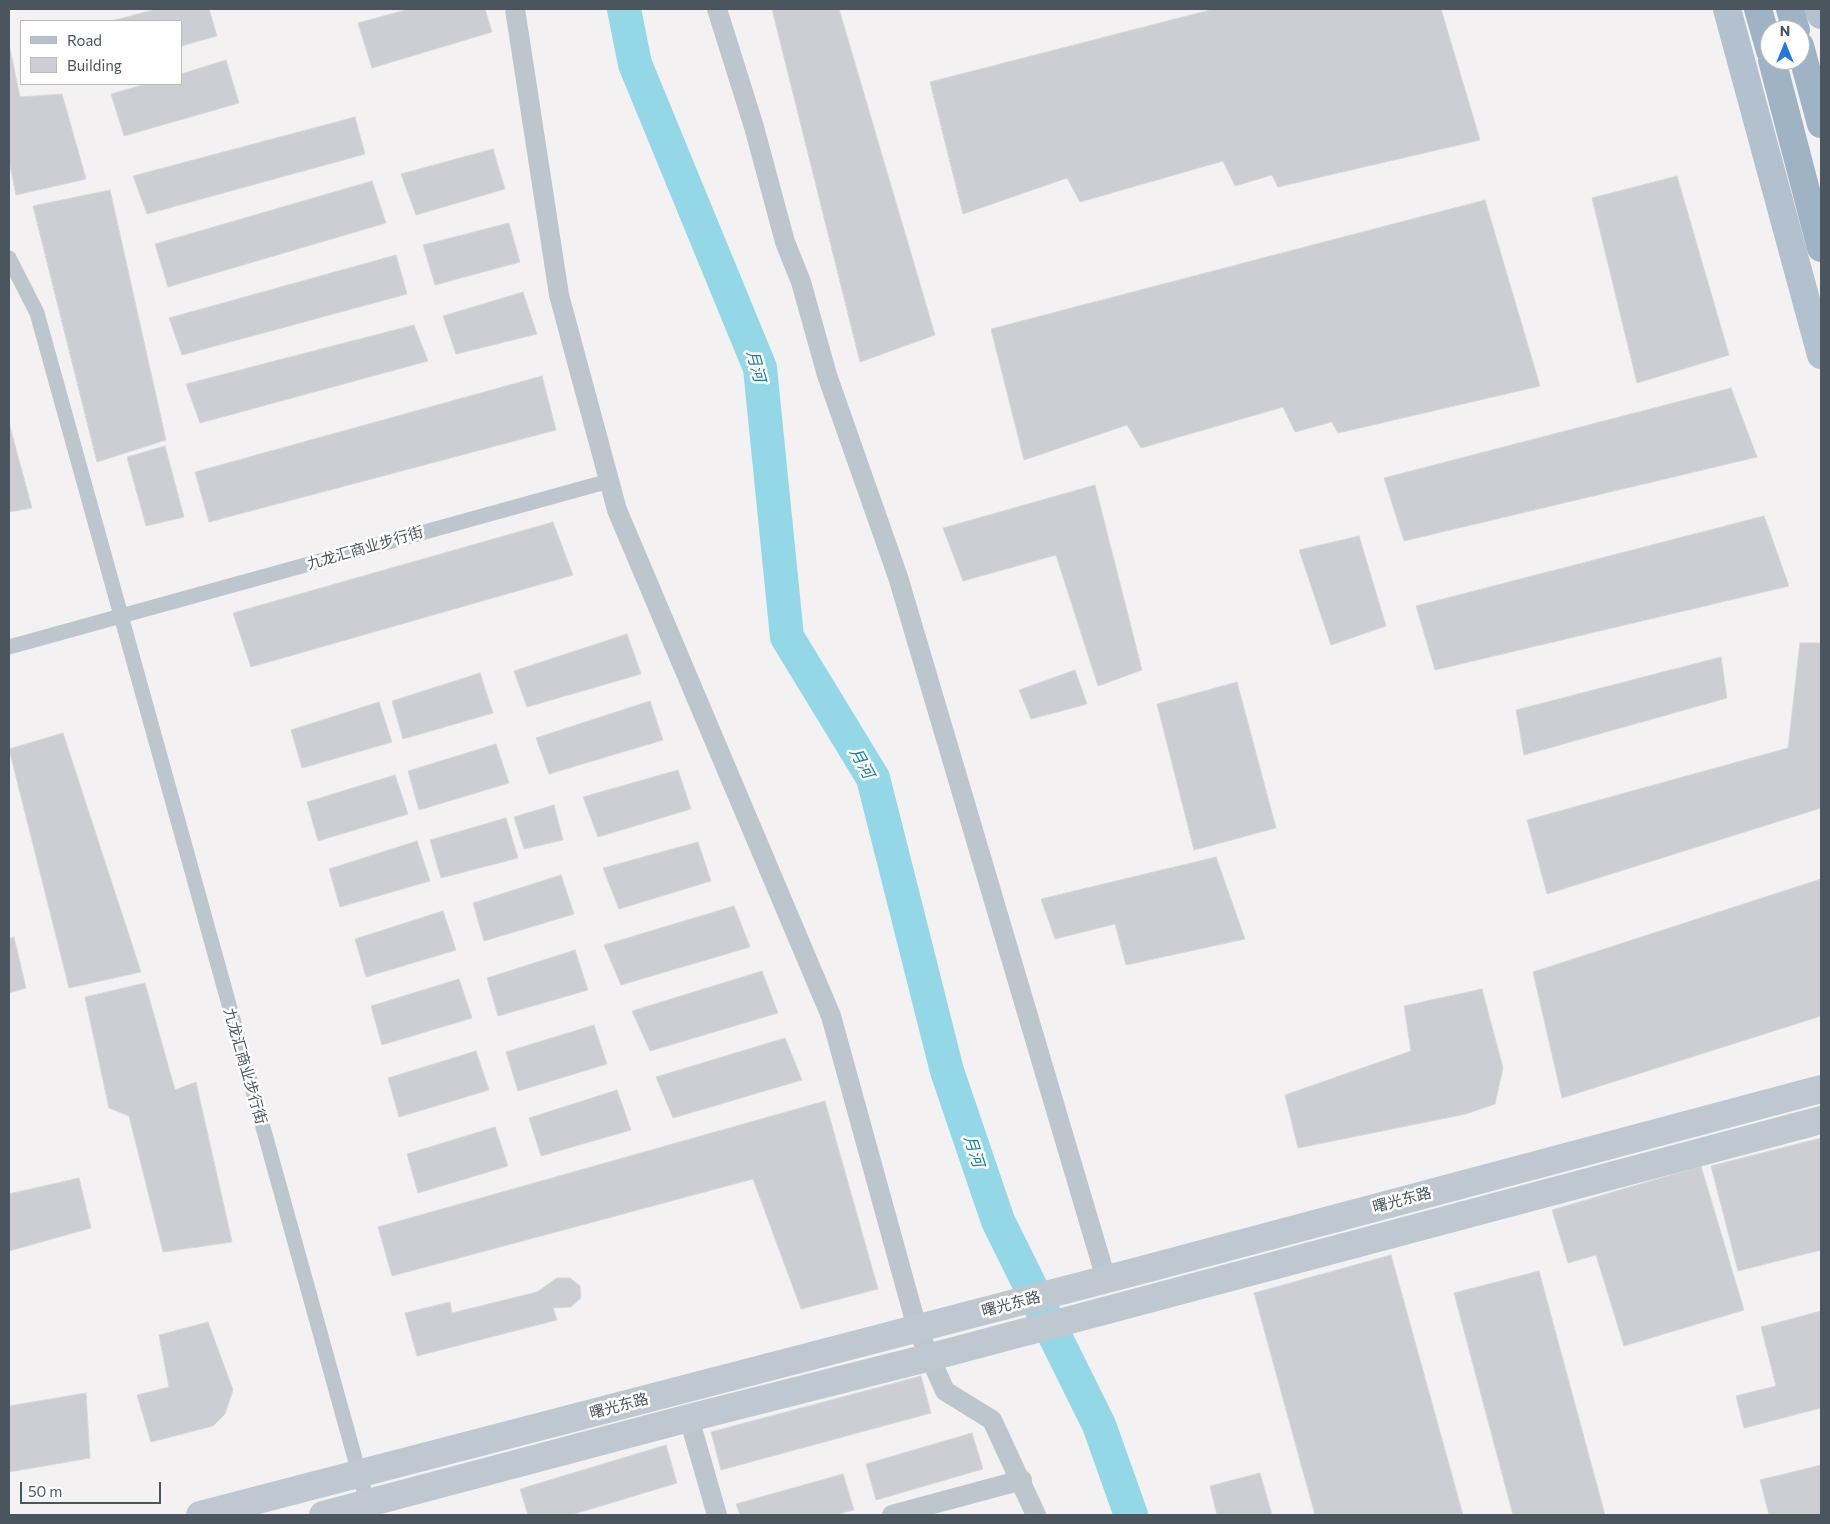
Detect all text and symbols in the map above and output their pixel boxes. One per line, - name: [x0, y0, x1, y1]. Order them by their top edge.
- legend: [20, 20, 182, 85]
- north arrow: [1760, 20, 1810, 70]
- text: N: [1780, 22, 1790, 39]
- text: Road: [67, 31, 102, 49]
- text: Building: [67, 56, 122, 74]
- water label: 月河: [743, 348, 769, 384]
- street label: 九龙汇商业步行街: [305, 523, 425, 573]
- water label: 月河: [846, 744, 878, 782]
- street label: 九龙汇商业步行街: [220, 1006, 270, 1126]
- water label: 月河: [960, 1133, 988, 1169]
- street label: 曙光东路: [1371, 1184, 1433, 1216]
- street label: 曙光东路: [980, 1288, 1042, 1320]
- street label: 曙光东路: [588, 1390, 650, 1422]
- scale bar: [22, 1472, 164, 1504]
- text: 50 m: [28, 1482, 62, 1500]

